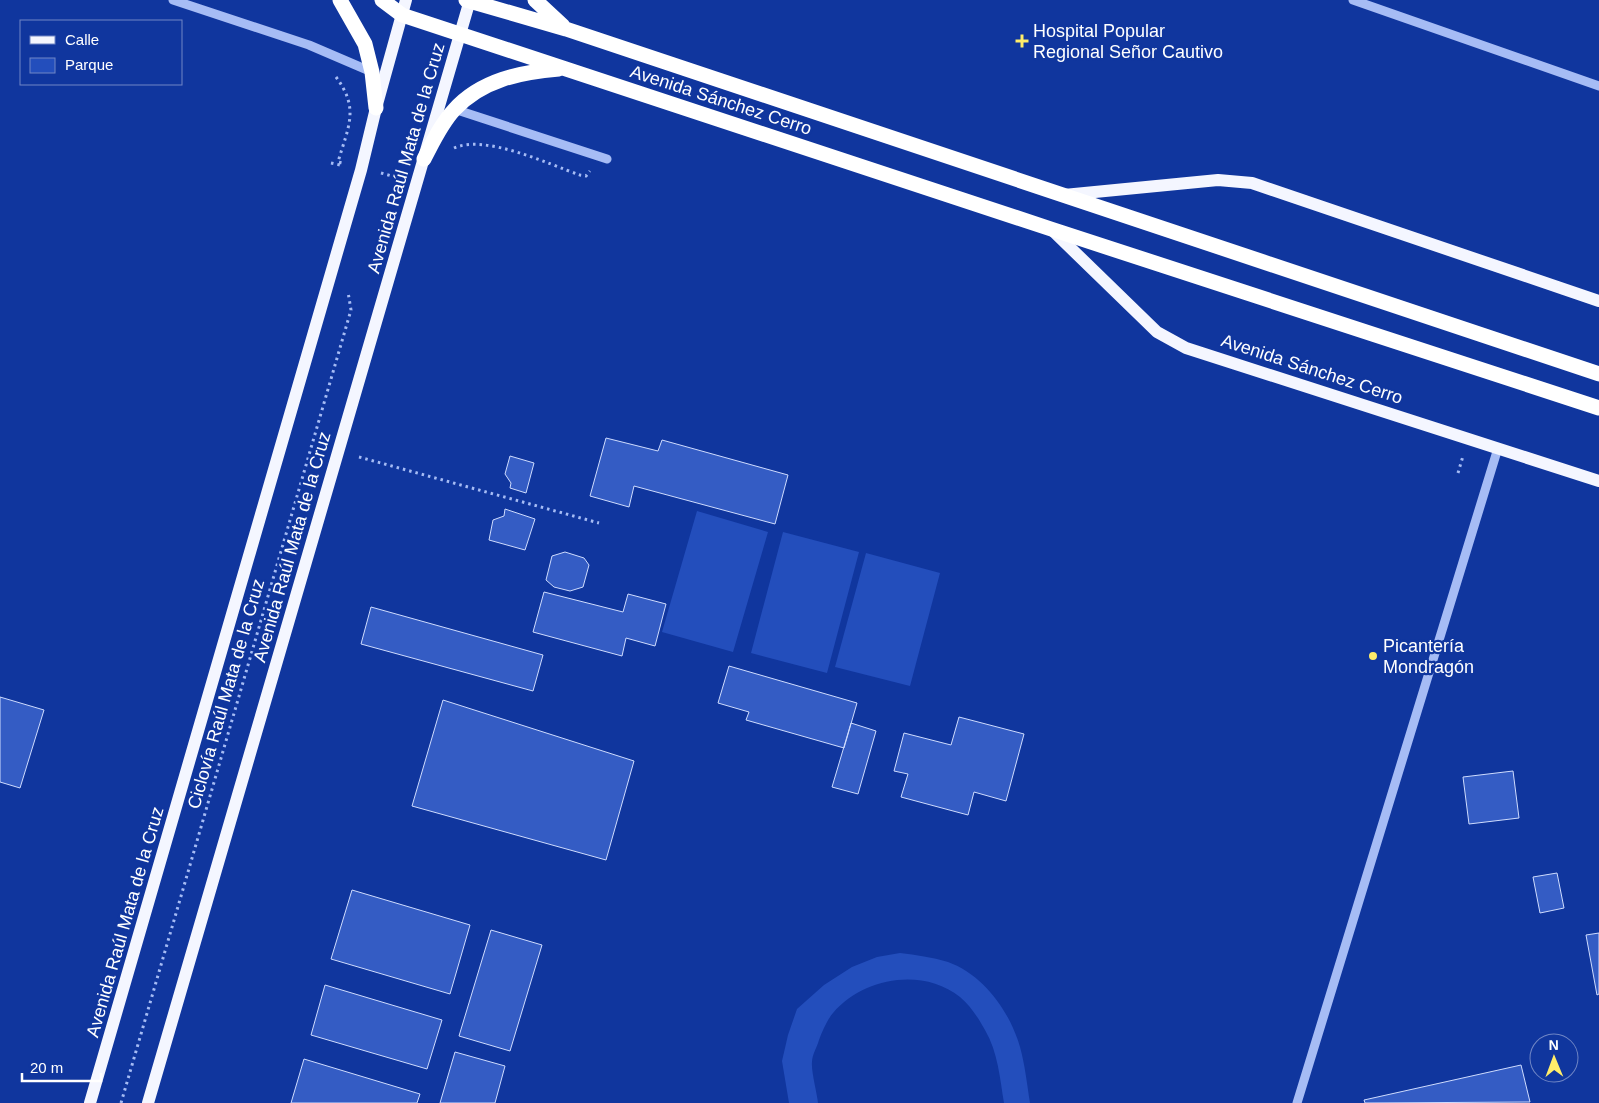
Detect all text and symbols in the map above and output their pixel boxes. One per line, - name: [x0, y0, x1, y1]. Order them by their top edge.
- legend: [20, 20, 182, 85]
- place label: Hospital Popular Regional Señor Cautivo: [1033, 21, 1223, 62]
- text: Calle: [65, 31, 99, 48]
- marker: Hospital Popular Regional Señor Cautivo: [1015, 34, 1029, 48]
- street label: Avenida Raúl Mata de la Cruz: [363, 40, 449, 276]
- text: Parque: [65, 56, 113, 73]
- street label: Avenida Sánchez Cerro: [628, 61, 814, 139]
- street label: Avenida Sánchez Cerro: [1219, 330, 1405, 408]
- street label: Avenida Raúl Mata de la Cruz: [249, 429, 335, 665]
- street label: Ciclovía Raúl Mata de la Cruz: [184, 577, 268, 811]
- place label: Picantería Mondragón: [1383, 636, 1474, 677]
- marker: Picantería Mondragón: [1367, 650, 1379, 662]
- street label: Avenida Raúl Mata de la Cruz: [82, 804, 168, 1040]
- north arrow: [1529, 1033, 1579, 1083]
- text: N: [1549, 1037, 1559, 1053]
- scale bar: [22, 1050, 101, 1082]
- text: 20 m: [30, 1059, 63, 1076]

